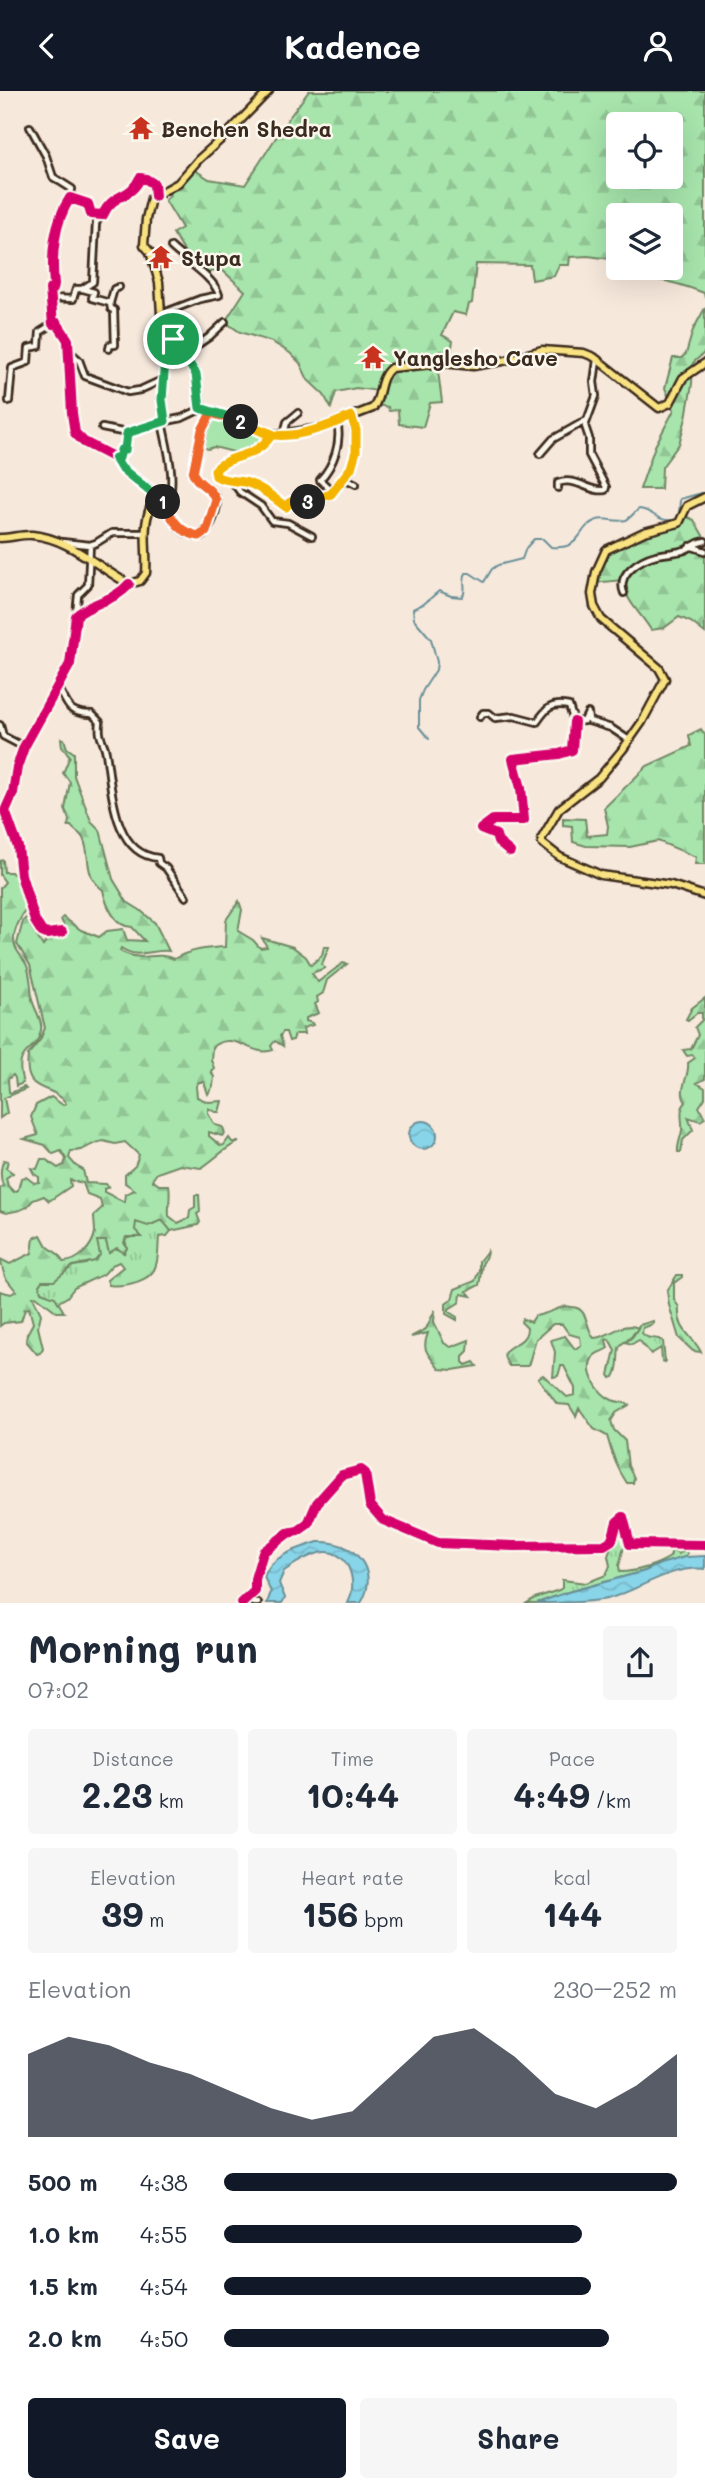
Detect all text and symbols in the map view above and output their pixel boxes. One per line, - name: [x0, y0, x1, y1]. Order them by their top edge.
- text: Kadence: [284, 25, 421, 67]
- icon: back: [28, 27, 66, 65]
- icon: person: [639, 27, 677, 65]
- map controls: [606, 112, 683, 280]
- button: locate: [606, 112, 683, 189]
- temple icon: Benchen Shedra: [127, 114, 155, 142]
- place label: Benchen Shedra: [161, 115, 332, 142]
- button: layers: [606, 203, 683, 280]
- temple icon: Stupa: [147, 243, 175, 271]
- place label: Stupa: [181, 244, 242, 271]
- pin: [143, 309, 203, 369]
- icon: arrive: [154, 320, 192, 358]
- temple icon: Yanglesho Cave: [359, 343, 387, 371]
- place label: Yanglesho Cave: [393, 344, 558, 371]
- pin: 2: [224, 405, 258, 439]
- text: 2: [235, 409, 246, 434]
- pin: 1: [146, 485, 180, 519]
- pin: 3: [290, 485, 326, 519]
- text: 1: [158, 489, 167, 514]
- text: 3: [302, 489, 313, 514]
- text: Morning run: [28, 1623, 258, 1673]
- button: share: [603, 1626, 677, 1700]
- text: 07:02: [28, 1674, 89, 1704]
- text: Distance: [92, 1746, 174, 1771]
- text: Time: [331, 1746, 374, 1771]
- text: Pace: [549, 1746, 595, 1771]
- text: 2.23: [82, 1771, 153, 1817]
- text: 10:44: [306, 1771, 399, 1817]
- text: 4:49: [513, 1771, 590, 1817]
- text: km: [153, 1788, 184, 1813]
- text: /km: [590, 1788, 631, 1813]
- text: Elevation: [90, 1865, 175, 1890]
- text: Heart rate: [301, 1865, 404, 1890]
- text: kcal: [553, 1865, 591, 1890]
- text: 39: [101, 1890, 143, 1936]
- text: 156: [301, 1890, 359, 1936]
- text: 144: [542, 1890, 602, 1936]
- text: m: [143, 1907, 164, 1932]
- text: bpm: [359, 1907, 404, 1932]
- text: Elevation: [28, 1974, 131, 2004]
- text: 230–252 m: [553, 1974, 677, 2004]
- text: 500 m: [28, 2167, 98, 2197]
- text: 4:38: [140, 2167, 188, 2197]
- text: 1.0 km: [28, 2219, 99, 2249]
- text: 4:55: [140, 2219, 187, 2249]
- text: 1.5 km: [28, 2271, 98, 2301]
- text: 4:54: [140, 2271, 188, 2301]
- text: 2.0 km: [28, 2323, 102, 2353]
- text: 4:50: [140, 2323, 188, 2353]
- button: Save: [28, 2398, 346, 2478]
- button: Share: [360, 2398, 677, 2478]

